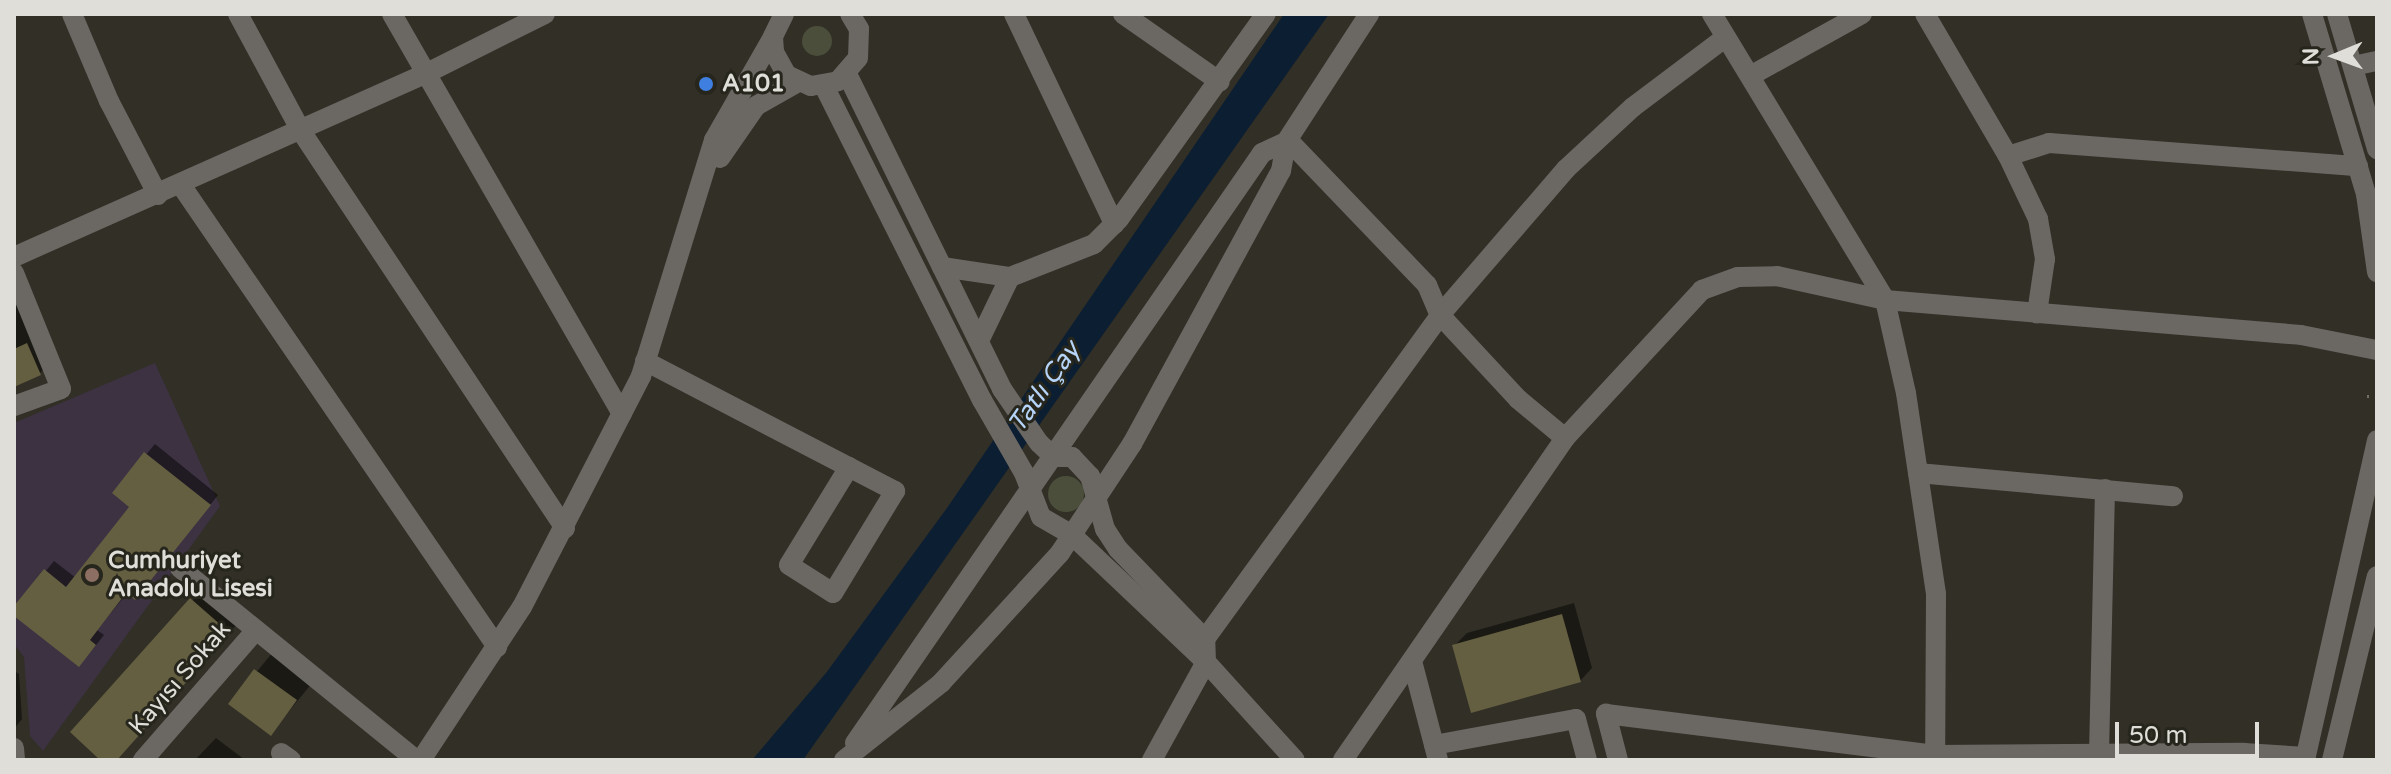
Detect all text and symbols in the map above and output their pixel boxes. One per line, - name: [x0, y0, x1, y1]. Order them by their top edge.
- north arrow: [2295, 16, 2375, 96]
- text: N: [2298, 47, 2324, 65]
- place label: A101: [722, 70, 785, 98]
- marker: A101: [697, 75, 715, 93]
- water label: Tatlı Çay: [1001, 335, 1087, 439]
- place label: Cumhuriyet Anadolu Lisesi: [108, 547, 273, 603]
- marker: Cumhuriyet Anadolu Lisesi: [83, 566, 101, 584]
- street label: Kayısı Sokak: [123, 615, 237, 741]
- scale bar: [2119, 706, 2263, 756]
- text: 50 m: [2129, 721, 2187, 750]

